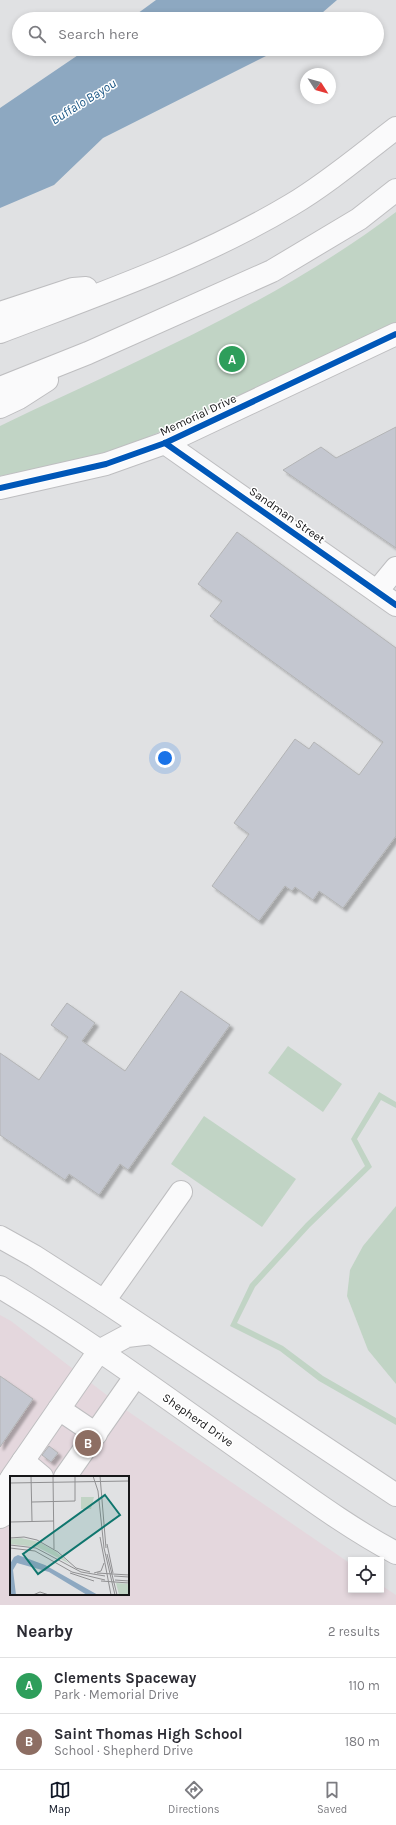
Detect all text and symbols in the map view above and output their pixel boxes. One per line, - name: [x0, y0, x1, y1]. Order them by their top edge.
- search box: [12, 12, 384, 56]
- icon: search: [26, 23, 48, 45]
- text: Search here: [58, 25, 139, 43]
- north arrow: [300, 68, 336, 104]
- water label: Buffalo Bayou: [48, 75, 119, 127]
- pin: A: [219, 344, 245, 374]
- street label: Memorial Drive: [157, 391, 239, 439]
- street label: Sandman Street: [247, 484, 328, 547]
- your location: [155, 748, 175, 768]
- street label: Shepherd Drive: [160, 1390, 236, 1450]
- pin: B: [75, 1428, 101, 1458]
- inset map: [10, 1476, 129, 1595]
- map controls: [348, 1557, 384, 1593]
- button: locate: [348, 1557, 384, 1593]
- text: Nearby: [16, 1621, 73, 1641]
- text: 2 results: [328, 1624, 380, 1639]
- text: Clements Spaceway: [54, 1669, 196, 1687]
- text: A: [25, 1678, 33, 1693]
- text: 110 m: [348, 1678, 380, 1693]
- text: Park · Memorial Drive: [54, 1687, 179, 1702]
- text: Saint Thomas High School: [54, 1725, 243, 1743]
- text: B: [25, 1734, 33, 1749]
- text: 180 m: [345, 1734, 380, 1749]
- text: School · Shepherd Drive: [54, 1743, 193, 1758]
- tab: Map: [49, 1779, 71, 1816]
- tab: Directions: [168, 1779, 220, 1816]
- tab: Saved: [317, 1779, 347, 1816]

